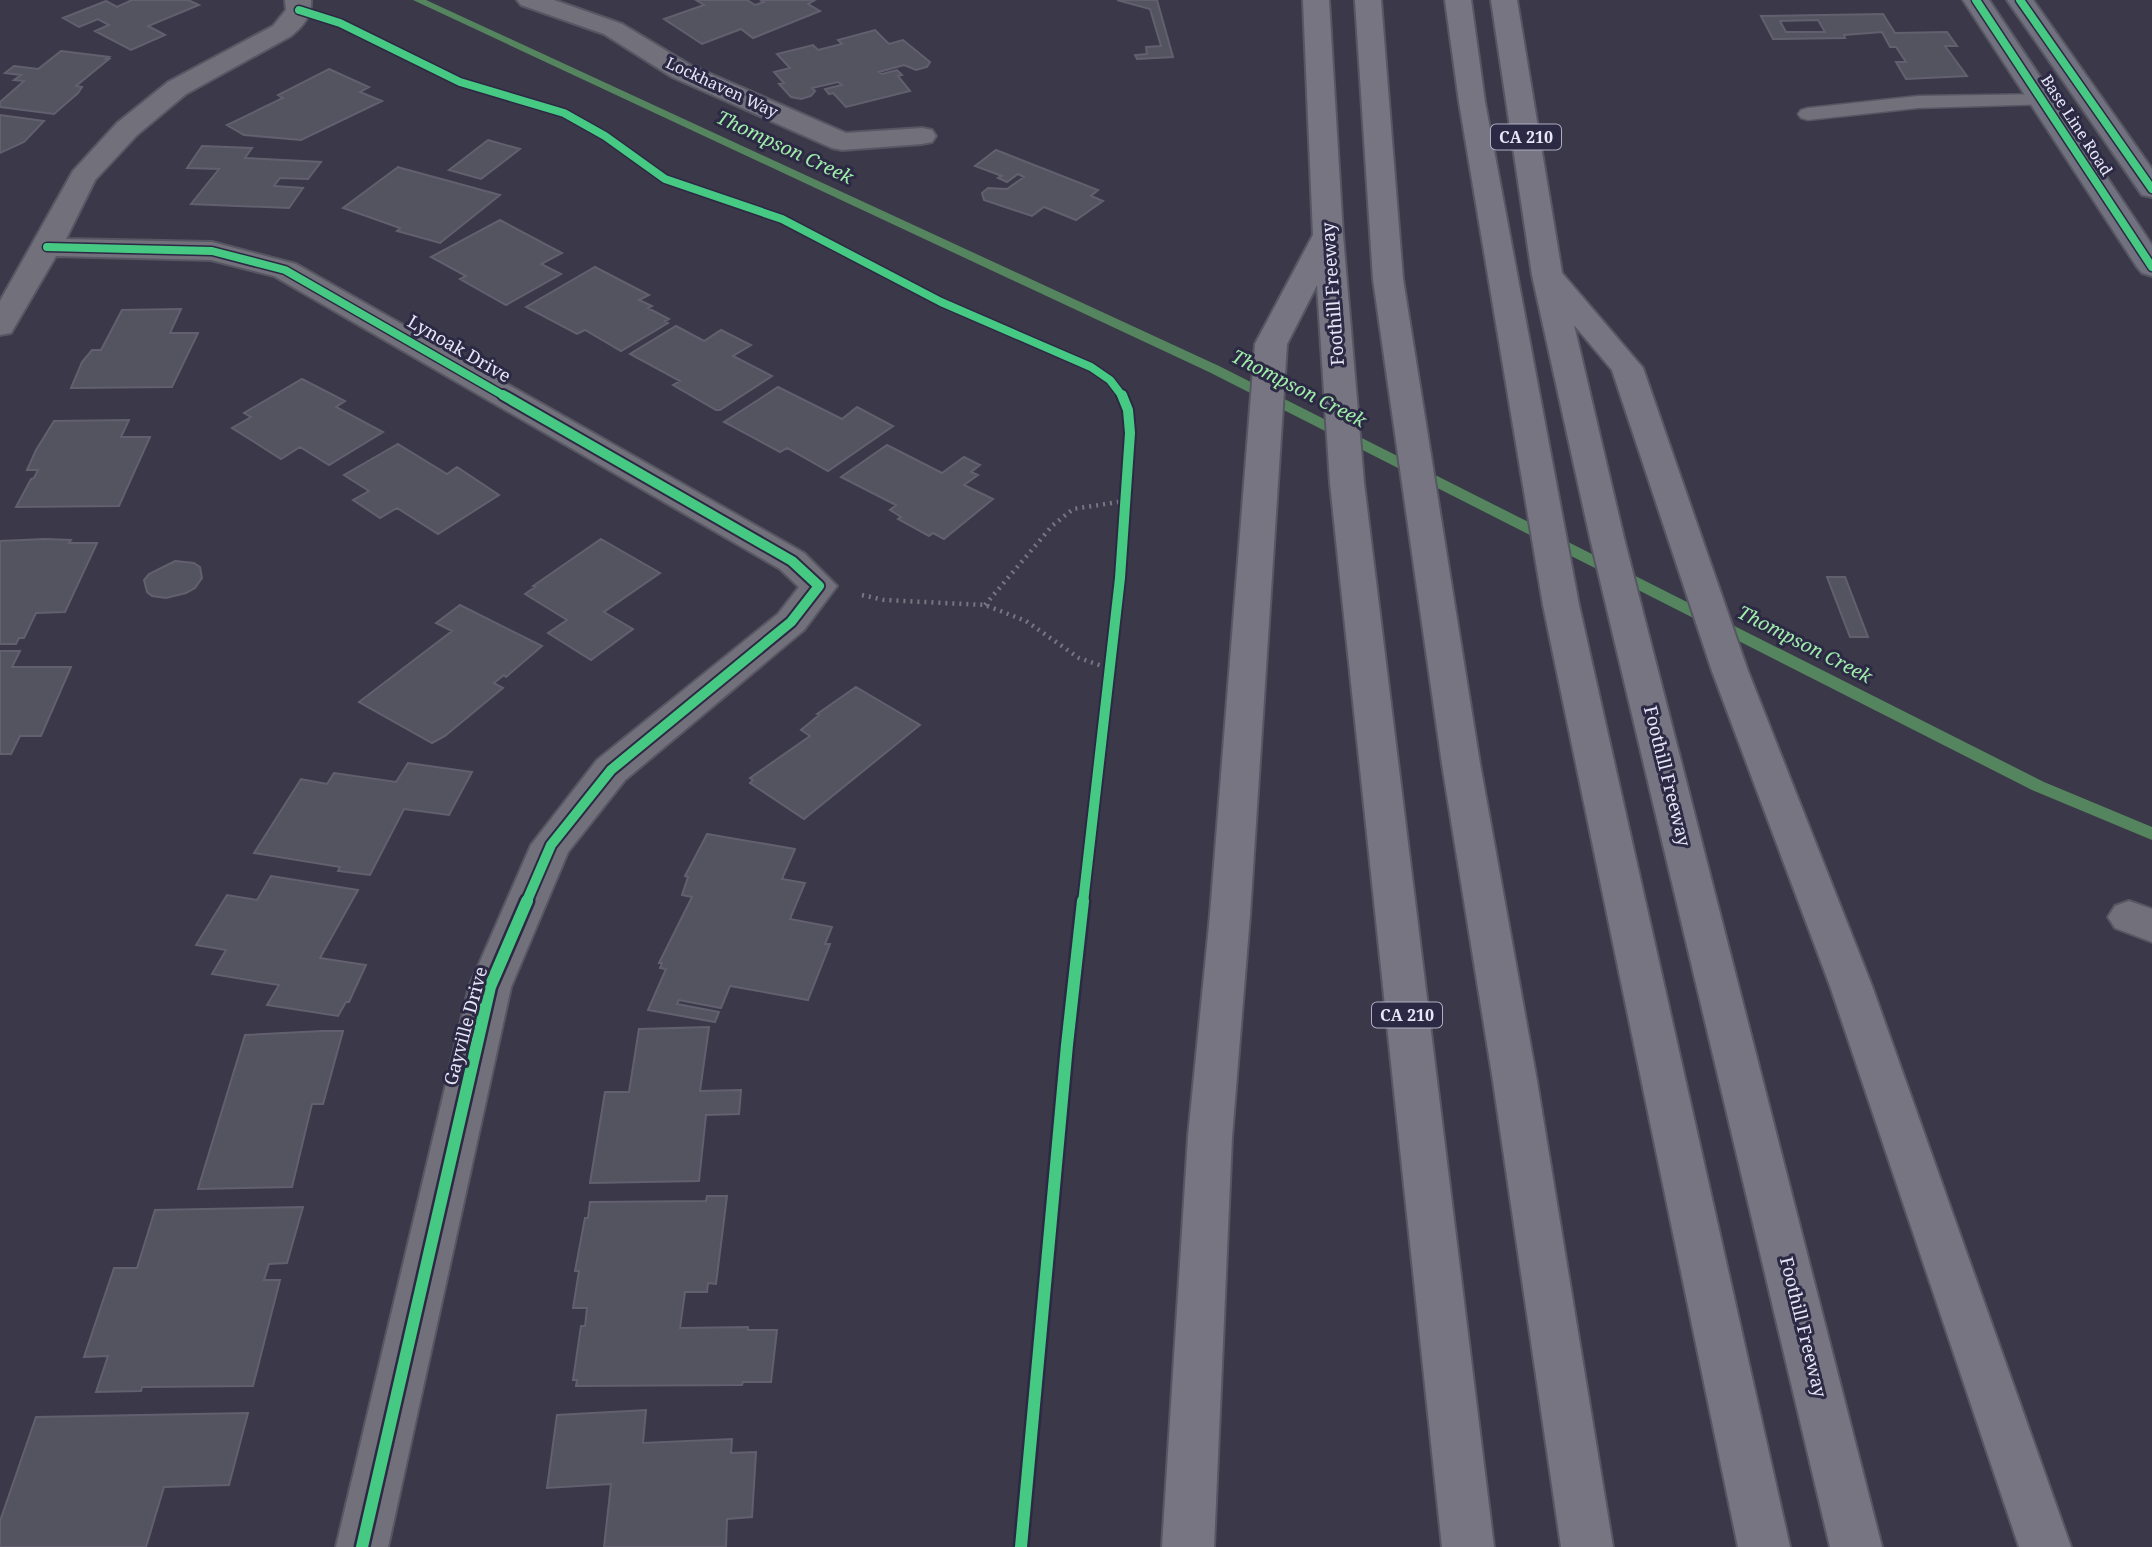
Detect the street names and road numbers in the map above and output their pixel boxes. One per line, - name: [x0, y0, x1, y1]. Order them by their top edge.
- street label: Lockhaven Way: [662, 51, 782, 123]
- street label: Base Line Road: [2036, 70, 2118, 180]
- road number: CA 210: [1491, 125, 1561, 150]
- street label: Foothill Freeway: [1315, 221, 1349, 367]
- street label: Lynoak Drive: [403, 309, 516, 387]
- street label: Foothill Freeway: [1639, 703, 1697, 849]
- street label: Gayville Drive: [438, 964, 492, 1088]
- road number: CA 210: [1372, 1002, 1442, 1028]
- street label: Foothill Freeway: [1775, 1254, 1833, 1400]

